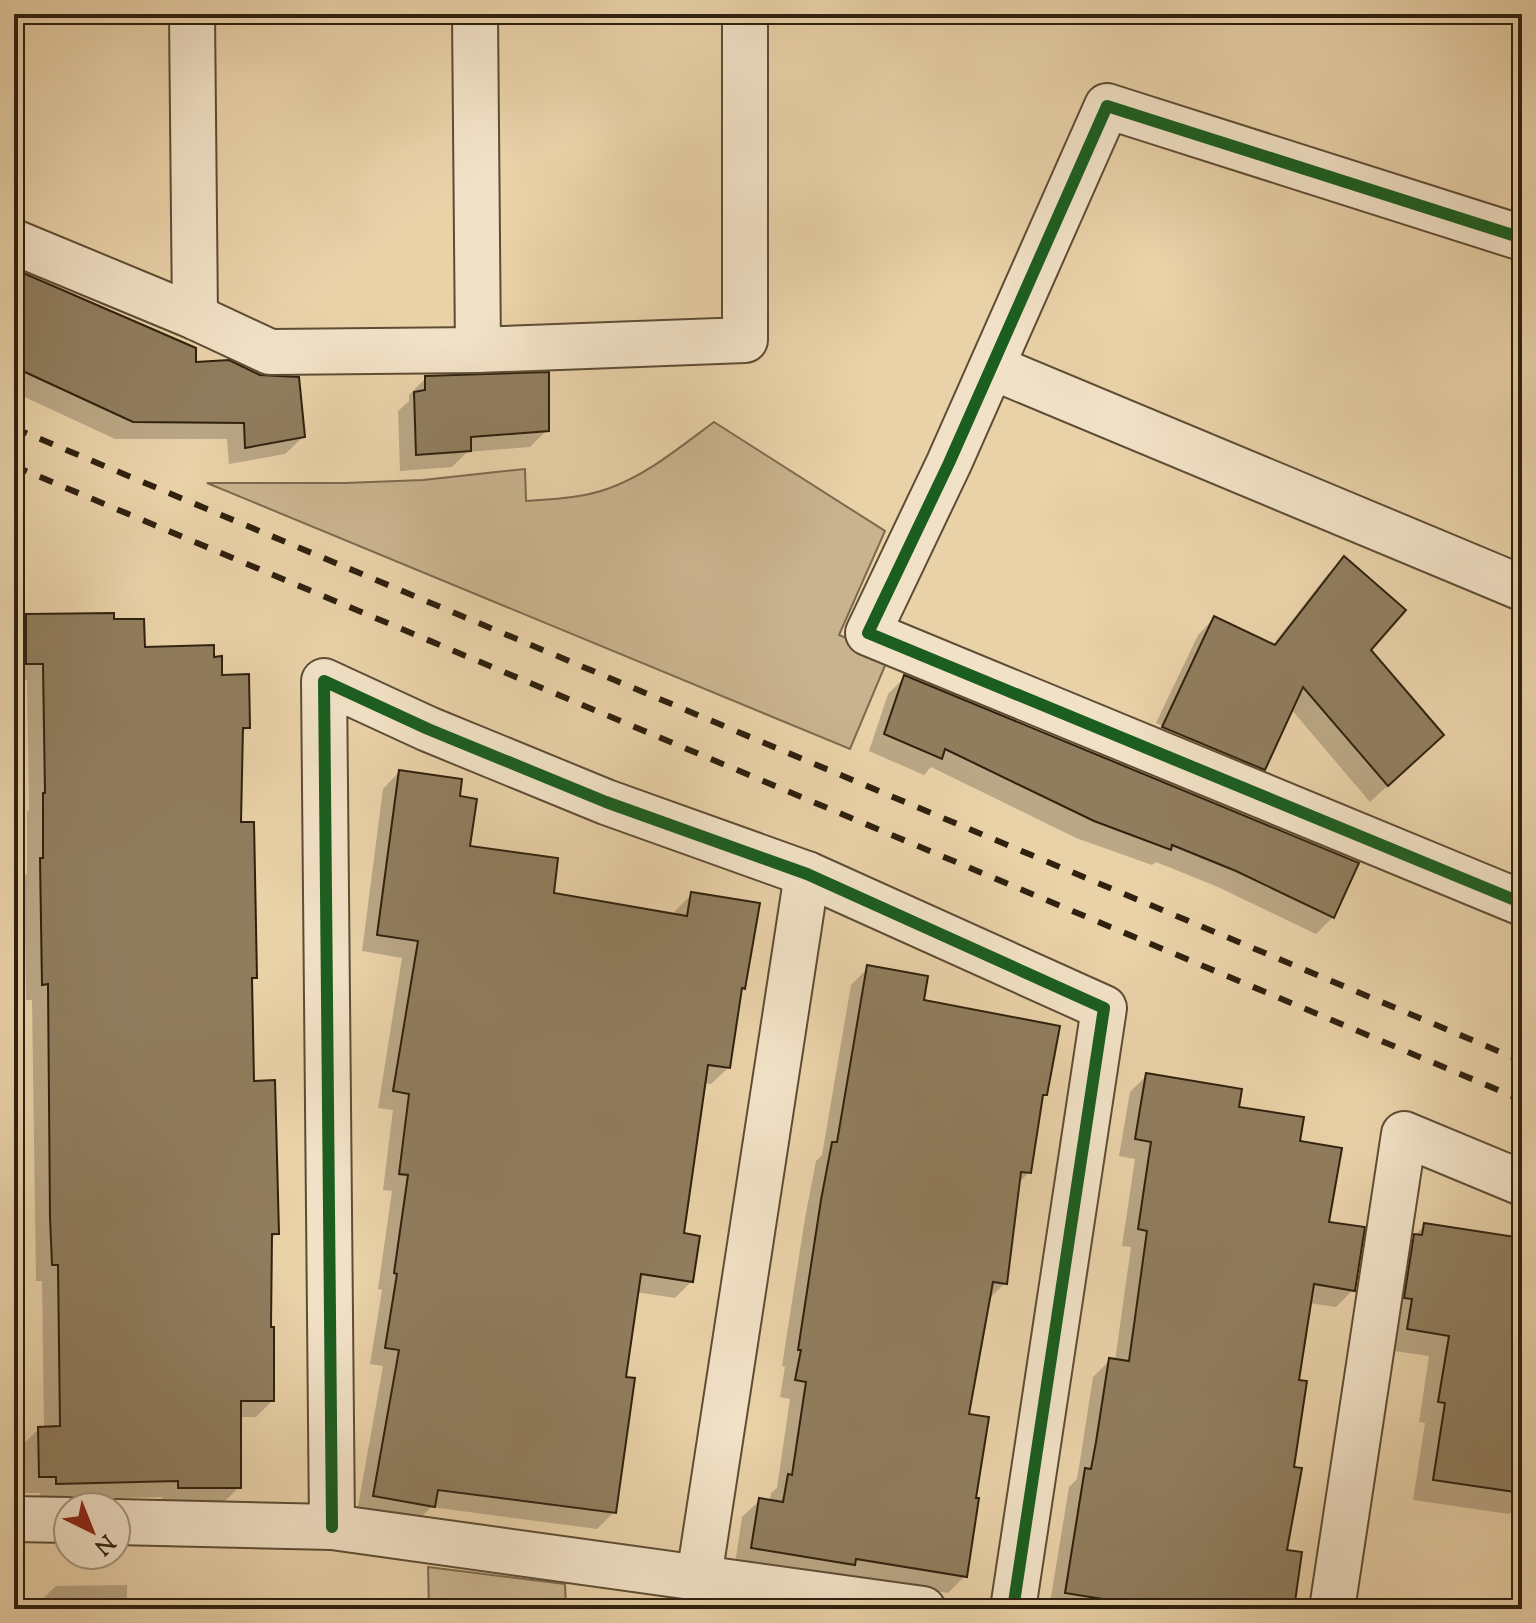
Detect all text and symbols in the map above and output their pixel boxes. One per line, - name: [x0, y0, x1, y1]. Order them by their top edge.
- north arrow: [52, 1491, 132, 1571]
- text: N: [86, 1526, 121, 1561]

